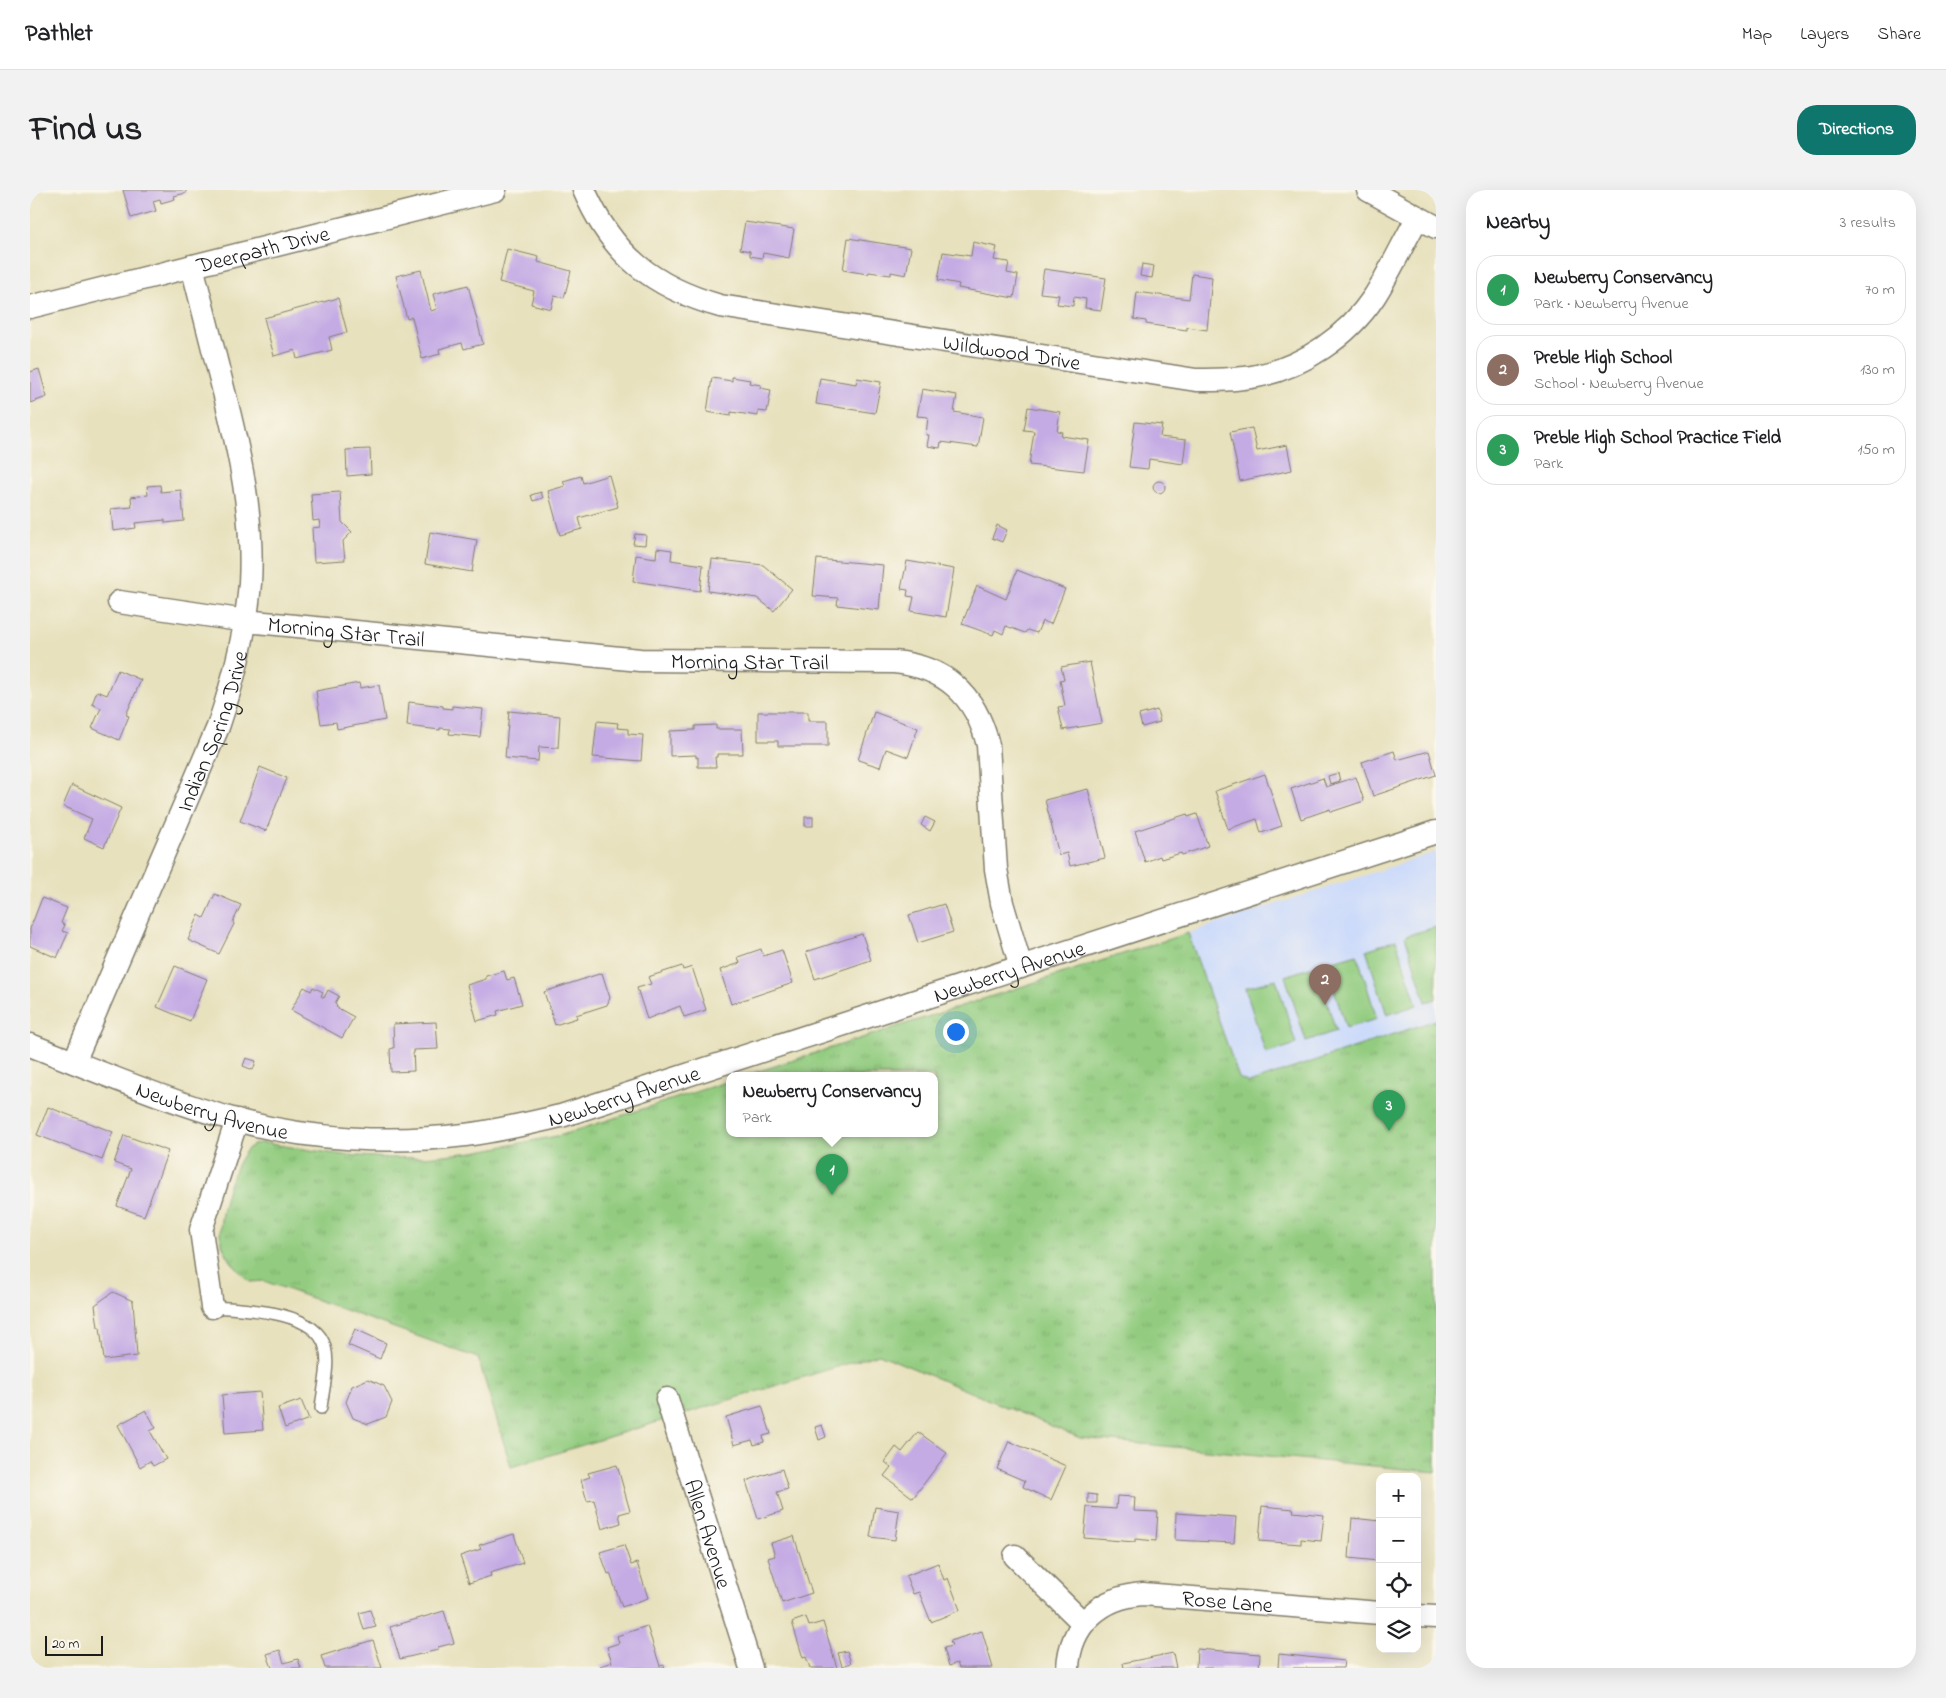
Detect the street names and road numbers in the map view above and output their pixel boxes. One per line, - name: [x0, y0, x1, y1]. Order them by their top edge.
- street label: Deerpath Drive: [193, 219, 333, 284]
- street label: Wildwood Drive: [940, 328, 1083, 381]
- street label: Morning Star Trail: [266, 610, 426, 658]
- street label: Morning Star Trail: [671, 647, 829, 681]
- street label: Indian Spring Drive: [170, 648, 258, 818]
- street label: Newberry Avenue: [930, 934, 1090, 1013]
- street label: Newberry Avenue: [546, 1059, 705, 1137]
- street label: Newberry Avenue: [131, 1075, 291, 1150]
- street label: Allen Avenue: [674, 1476, 738, 1593]
- street label: Rose Lane: [1181, 1584, 1274, 1623]

